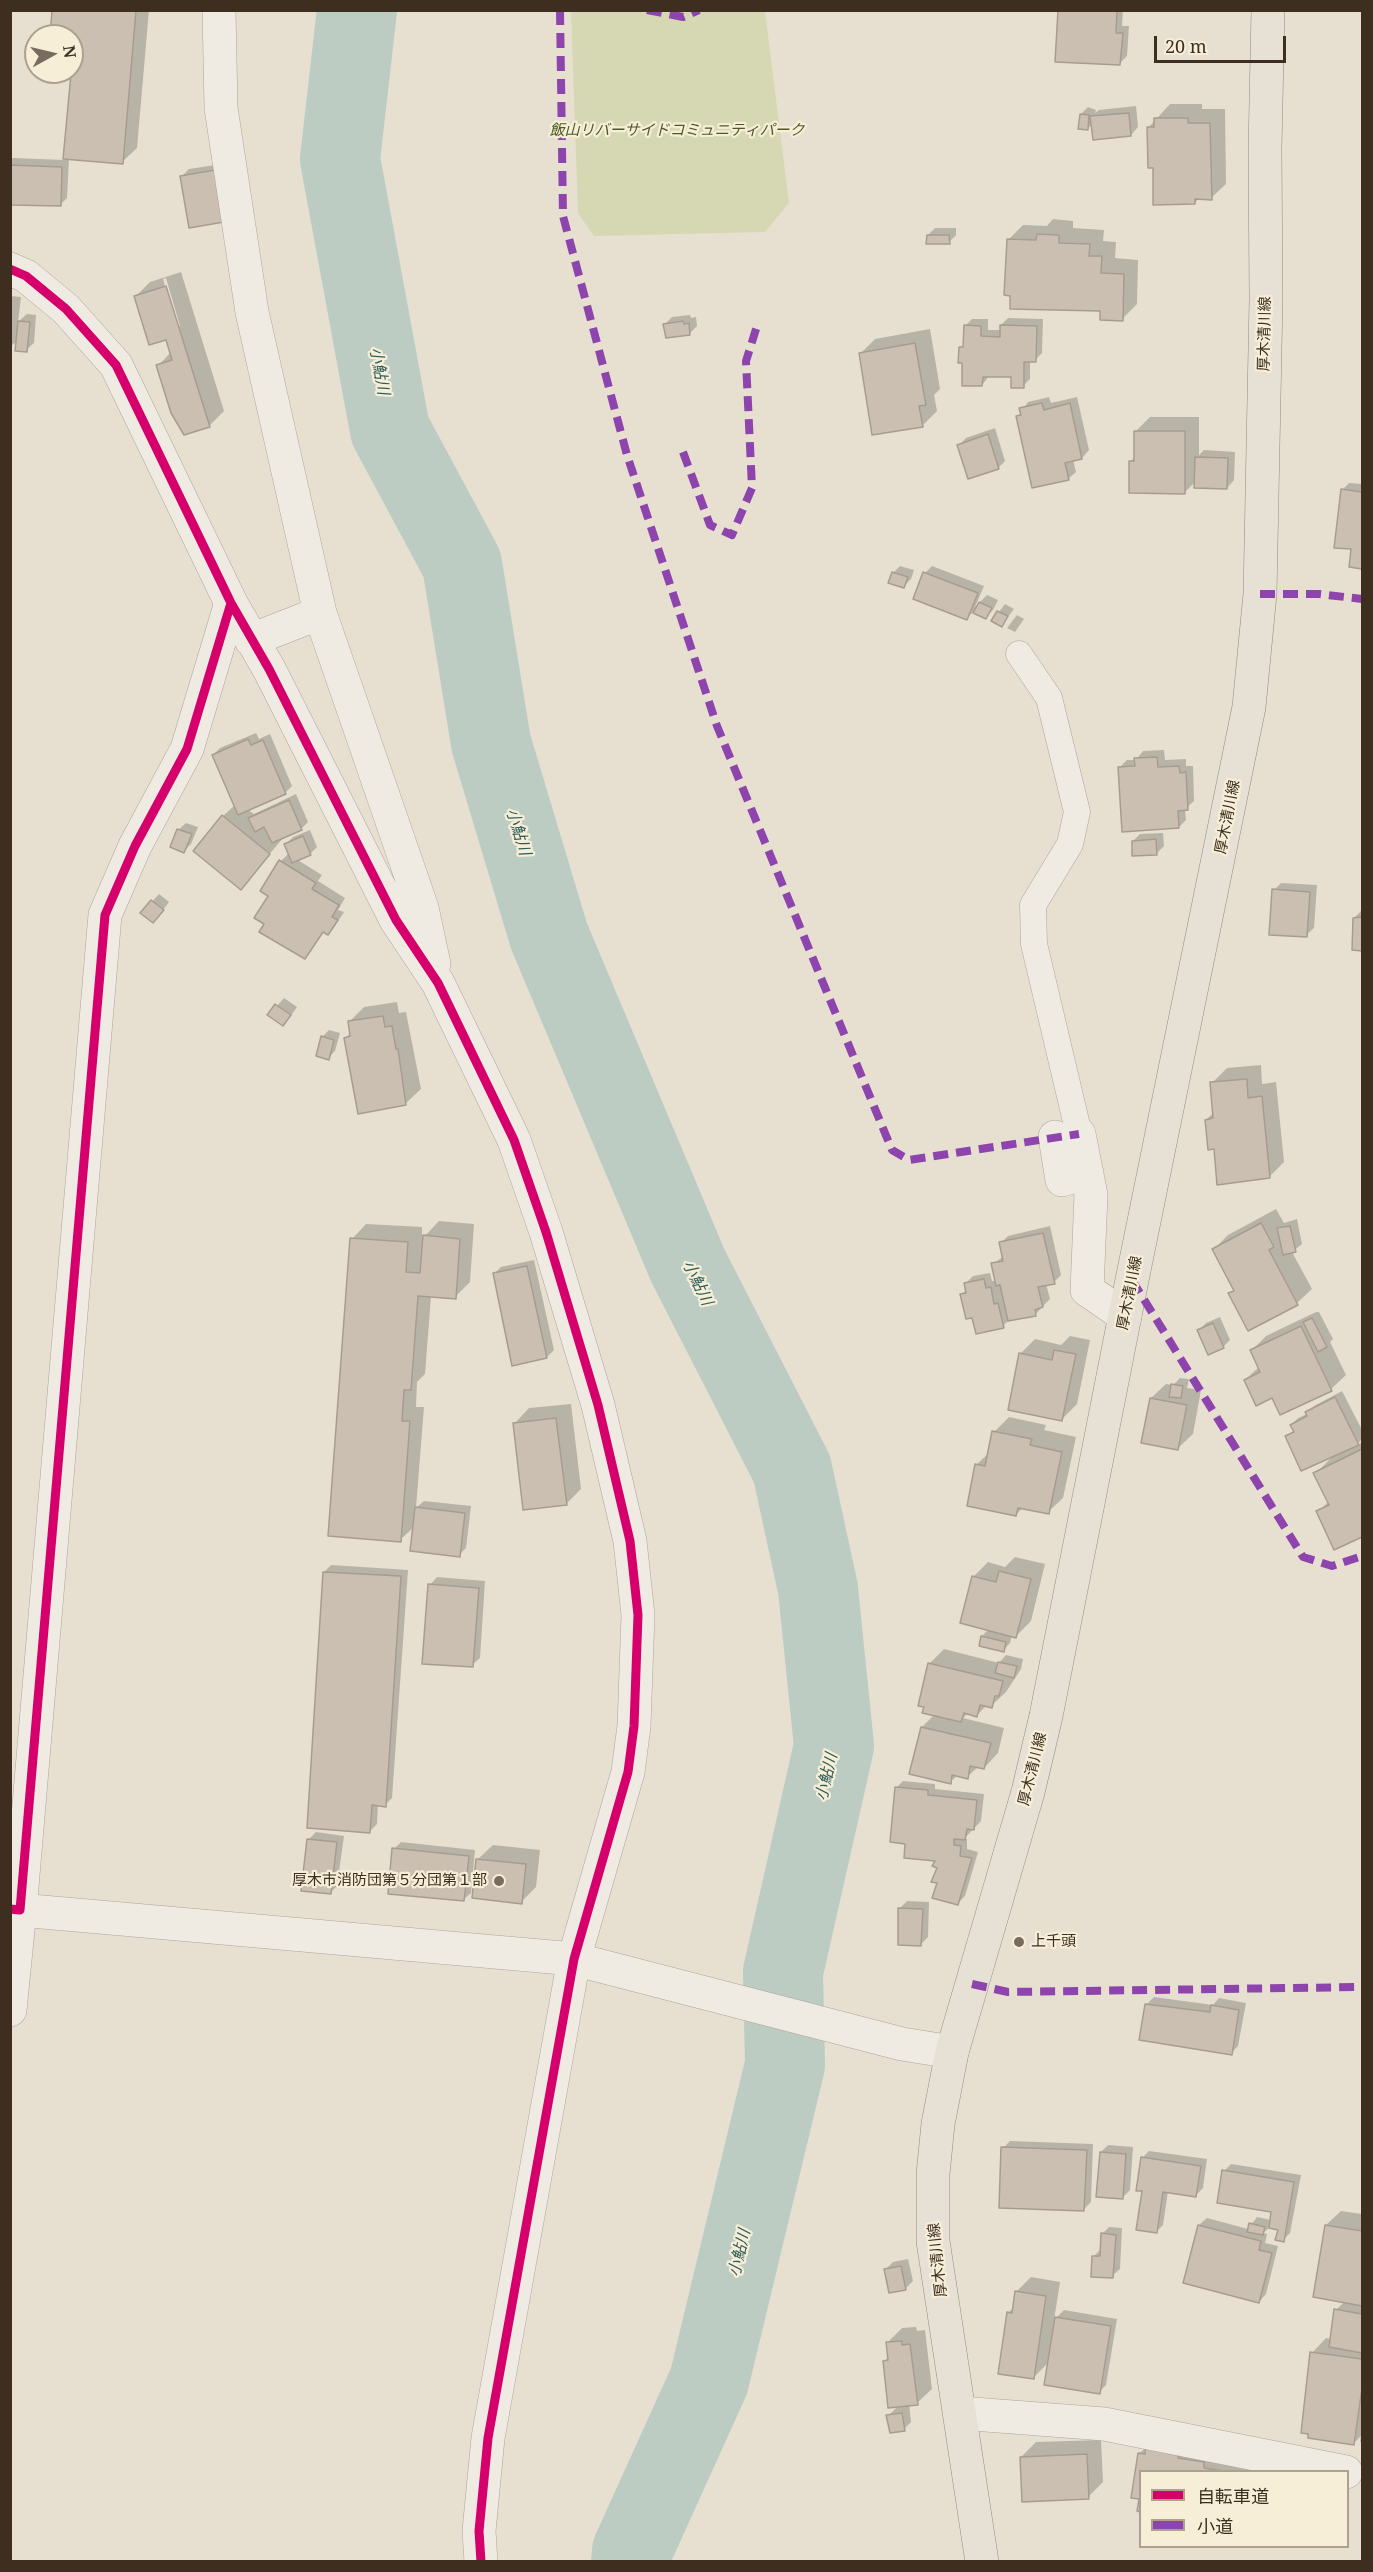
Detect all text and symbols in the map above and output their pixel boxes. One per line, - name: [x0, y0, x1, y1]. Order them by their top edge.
- north arrow: [24, 24, 84, 84]
- scale bar: [1157, 24, 1289, 62]
- text: 20 m: [1165, 34, 1207, 58]
- text: N: [58, 44, 82, 60]
- park label: 飯山リバーサイドコミュニティパーク: [550, 122, 804, 140]
- street label: 厚木清川線: [1255, 296, 1275, 372]
- water label: 小鮎川: [365, 346, 393, 396]
- street label: 厚木清川線: [1212, 778, 1244, 856]
- water label: 小鮎川: [502, 806, 534, 858]
- street label: 厚木清川線: [1114, 1254, 1146, 1332]
- water label: 小鮎川: [678, 1257, 716, 1309]
- street label: 厚木清川線: [1015, 1730, 1051, 1808]
- water label: 小鮎川: [812, 1751, 842, 1803]
- place label: 厚木市消防団第５分団第１部: [292, 1872, 487, 1890]
- marker: 厚木市消防団第５分団第１部: [492, 1874, 506, 1888]
- place label: 上千頭: [1031, 1933, 1076, 1951]
- marker: 上千頭: [1012, 1935, 1026, 1949]
- street label: 厚木清川線: [925, 2222, 951, 2298]
- water label: 小鮎川: [725, 2227, 755, 2279]
- legend: [1139, 2470, 1349, 2548]
- text: 自転車道: [1197, 2484, 1269, 2508]
- text: 小道: [1197, 2514, 1233, 2538]

